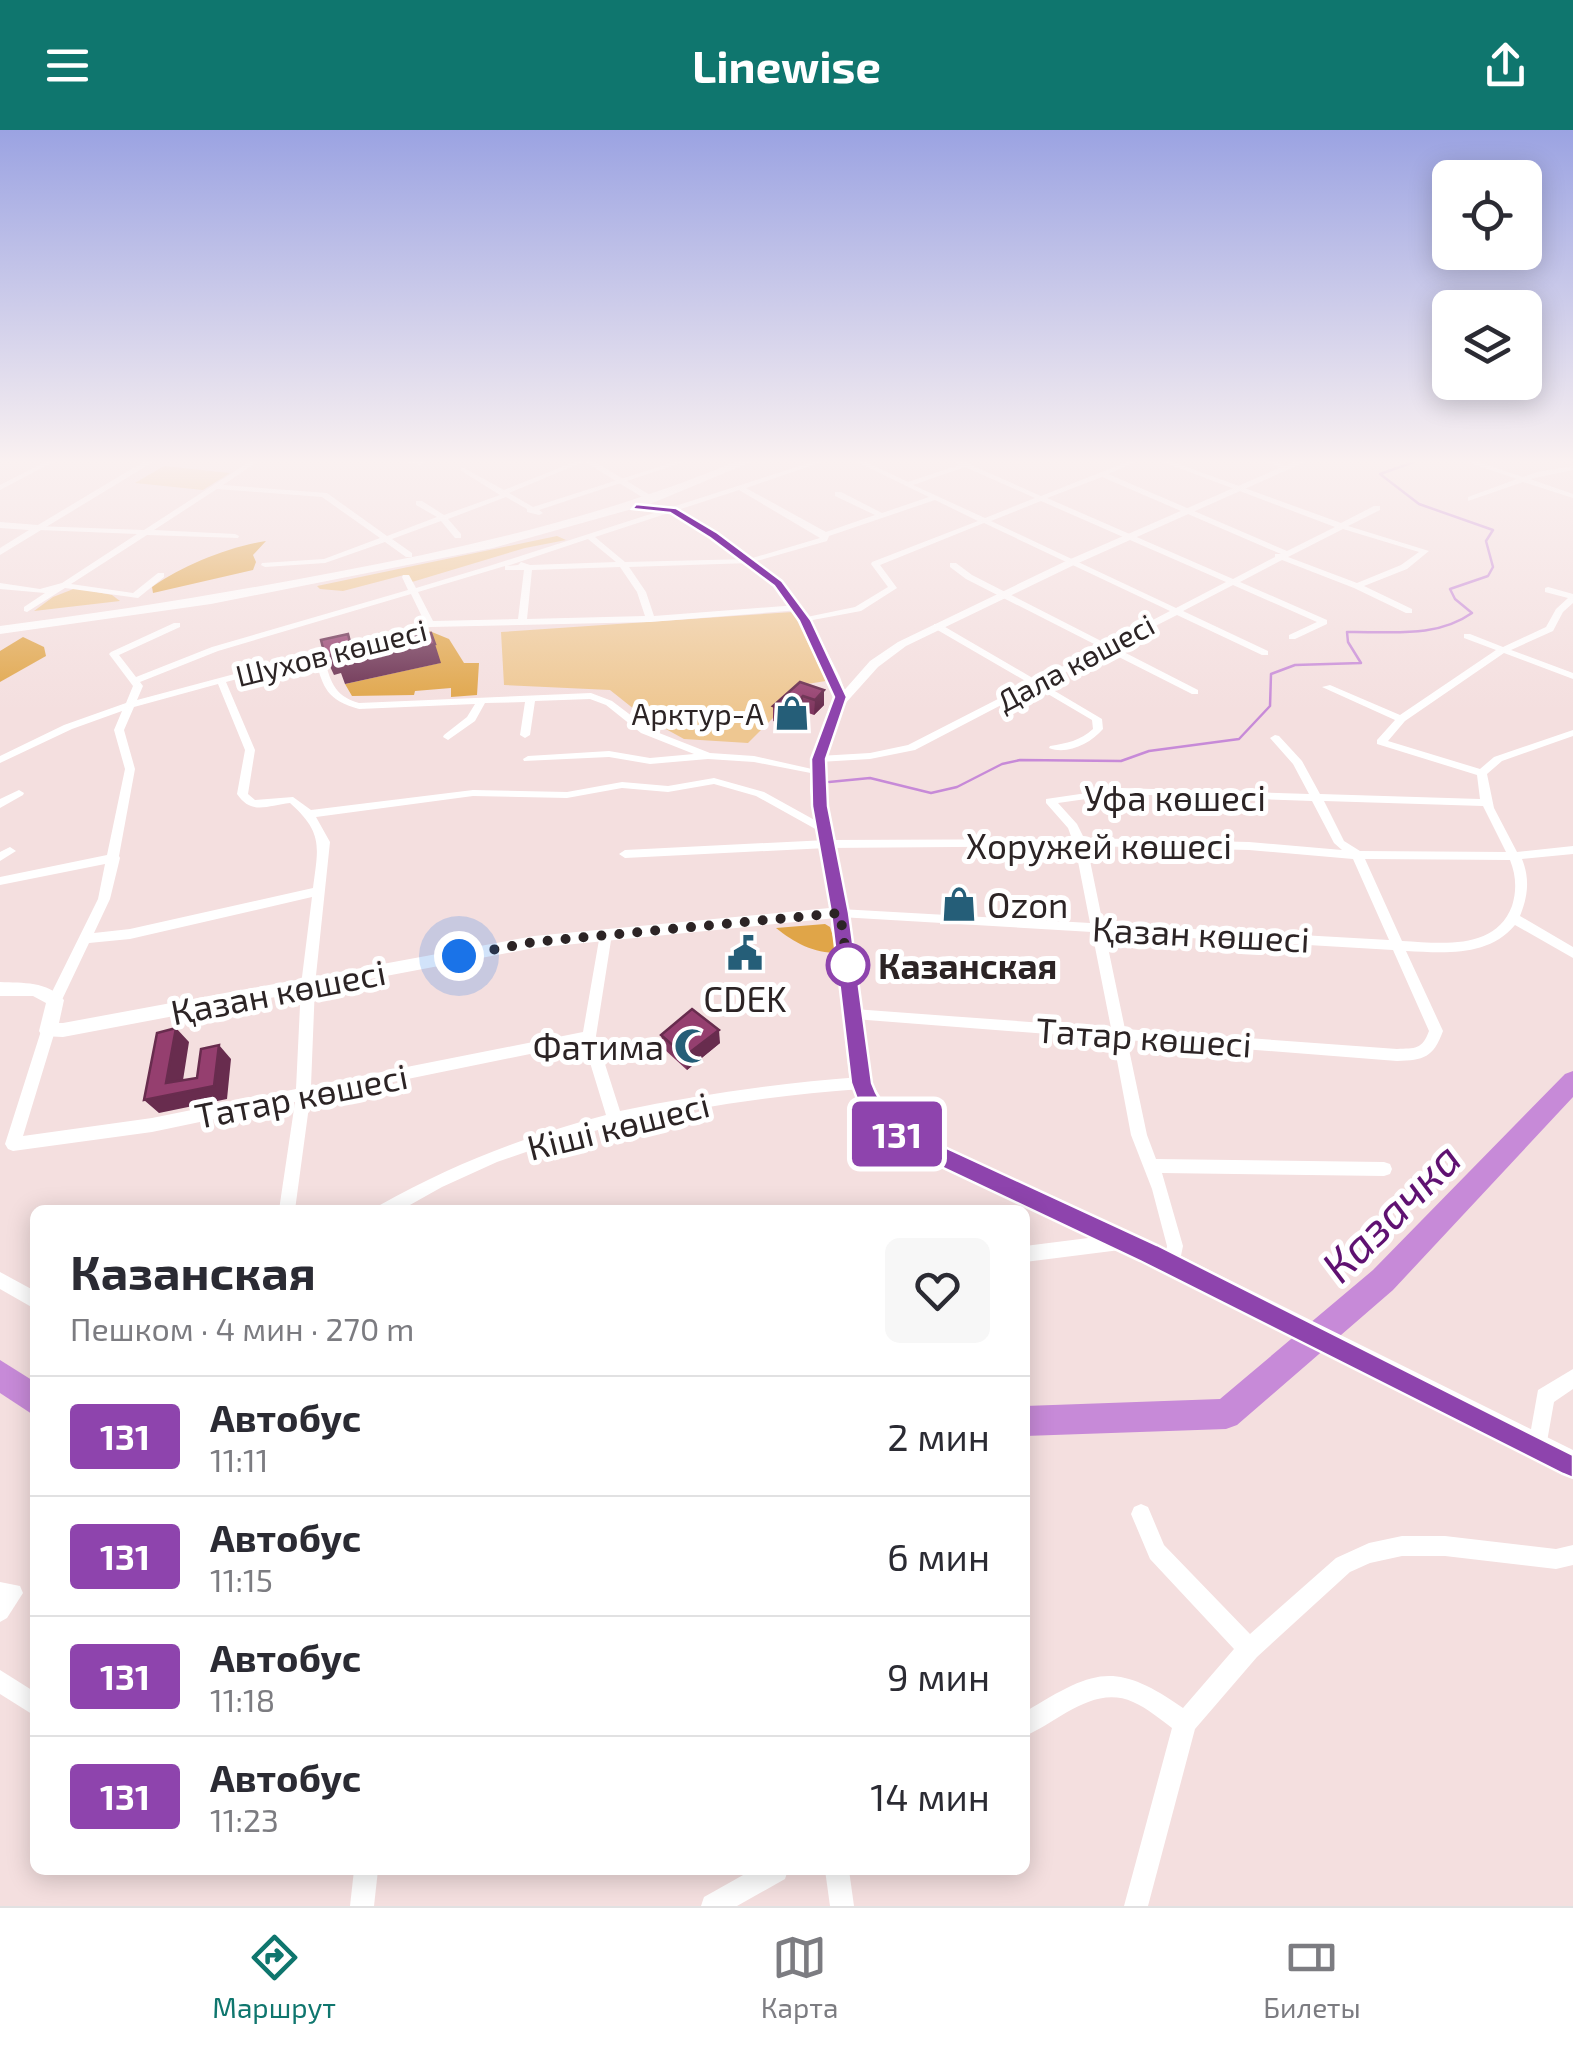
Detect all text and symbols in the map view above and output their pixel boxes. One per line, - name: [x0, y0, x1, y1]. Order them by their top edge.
- icon: menu: [40, 38, 95, 93]
- text: Linewise: [692, 38, 881, 92]
- icon: share: [1478, 38, 1533, 93]
- map controls: [1432, 160, 1542, 400]
- button: locate: [1432, 160, 1542, 270]
- button: layers: [1432, 290, 1542, 400]
- street label: Дала көшесі: [990, 605, 1160, 719]
- street label: Шухов көшесі: [232, 611, 430, 694]
- shop icon: Арктур-А: [773, 694, 811, 732]
- place label: Арктур-А: [631, 695, 764, 732]
- street label: Уфа көшесі: [1084, 776, 1266, 818]
- street label: Хоружей көшесі: [966, 824, 1232, 867]
- place label: Ozon: [987, 883, 1068, 925]
- shop icon: Ozon: [940, 885, 978, 923]
- street label: Қазан көшесі: [1091, 906, 1311, 960]
- your location: [434, 931, 484, 981]
- public building icon: CDEK: [726, 934, 764, 972]
- marker: Казанская: [827, 944, 869, 986]
- place label: Казанская: [878, 944, 1057, 986]
- street label: Қазан көшесі: [167, 950, 389, 1032]
- place label: CDEK: [703, 977, 787, 1019]
- street label: Татар көшесі: [1035, 1008, 1253, 1064]
- place label: Фатима: [533, 1025, 664, 1067]
- mosque icon: Фатима: [673, 1027, 711, 1065]
- street label: Татар көшесі: [191, 1054, 411, 1136]
- street label: Кіші көшесі: [523, 1082, 713, 1168]
- line badge: 131: [840, 1102, 954, 1166]
- text: 131: [872, 1113, 922, 1155]
- water label: Казачка: [1309, 1130, 1471, 1292]
- button: heart: [885, 1238, 990, 1343]
- text: Казанская: [70, 1242, 316, 1300]
- text: Пешком · 4 мин · 270 m: [70, 1309, 414, 1347]
- text: Автобус: [210, 1394, 361, 1440]
- text: 2 мин: [887, 1413, 990, 1459]
- text: 131: [100, 1415, 150, 1457]
- text: 11:11: [210, 1440, 269, 1478]
- text: Автобус: [210, 1514, 361, 1560]
- text: 6 мин: [887, 1533, 990, 1579]
- text: 131: [100, 1535, 150, 1577]
- text: 11:15: [210, 1560, 273, 1598]
- text: Автобус: [210, 1634, 361, 1680]
- text: 9 мин: [887, 1653, 990, 1699]
- text: 131: [100, 1655, 150, 1697]
- text: 11:18: [210, 1680, 275, 1718]
- text: Автобус: [210, 1754, 361, 1800]
- text: 14 мин: [870, 1773, 990, 1819]
- text: 131: [100, 1775, 150, 1817]
- text: 11:23: [210, 1800, 279, 1838]
- tab: Маршрут: [212, 1930, 336, 2024]
- tab: Карта: [761, 1930, 839, 2024]
- tab: Билеты: [1263, 1930, 1361, 2024]

